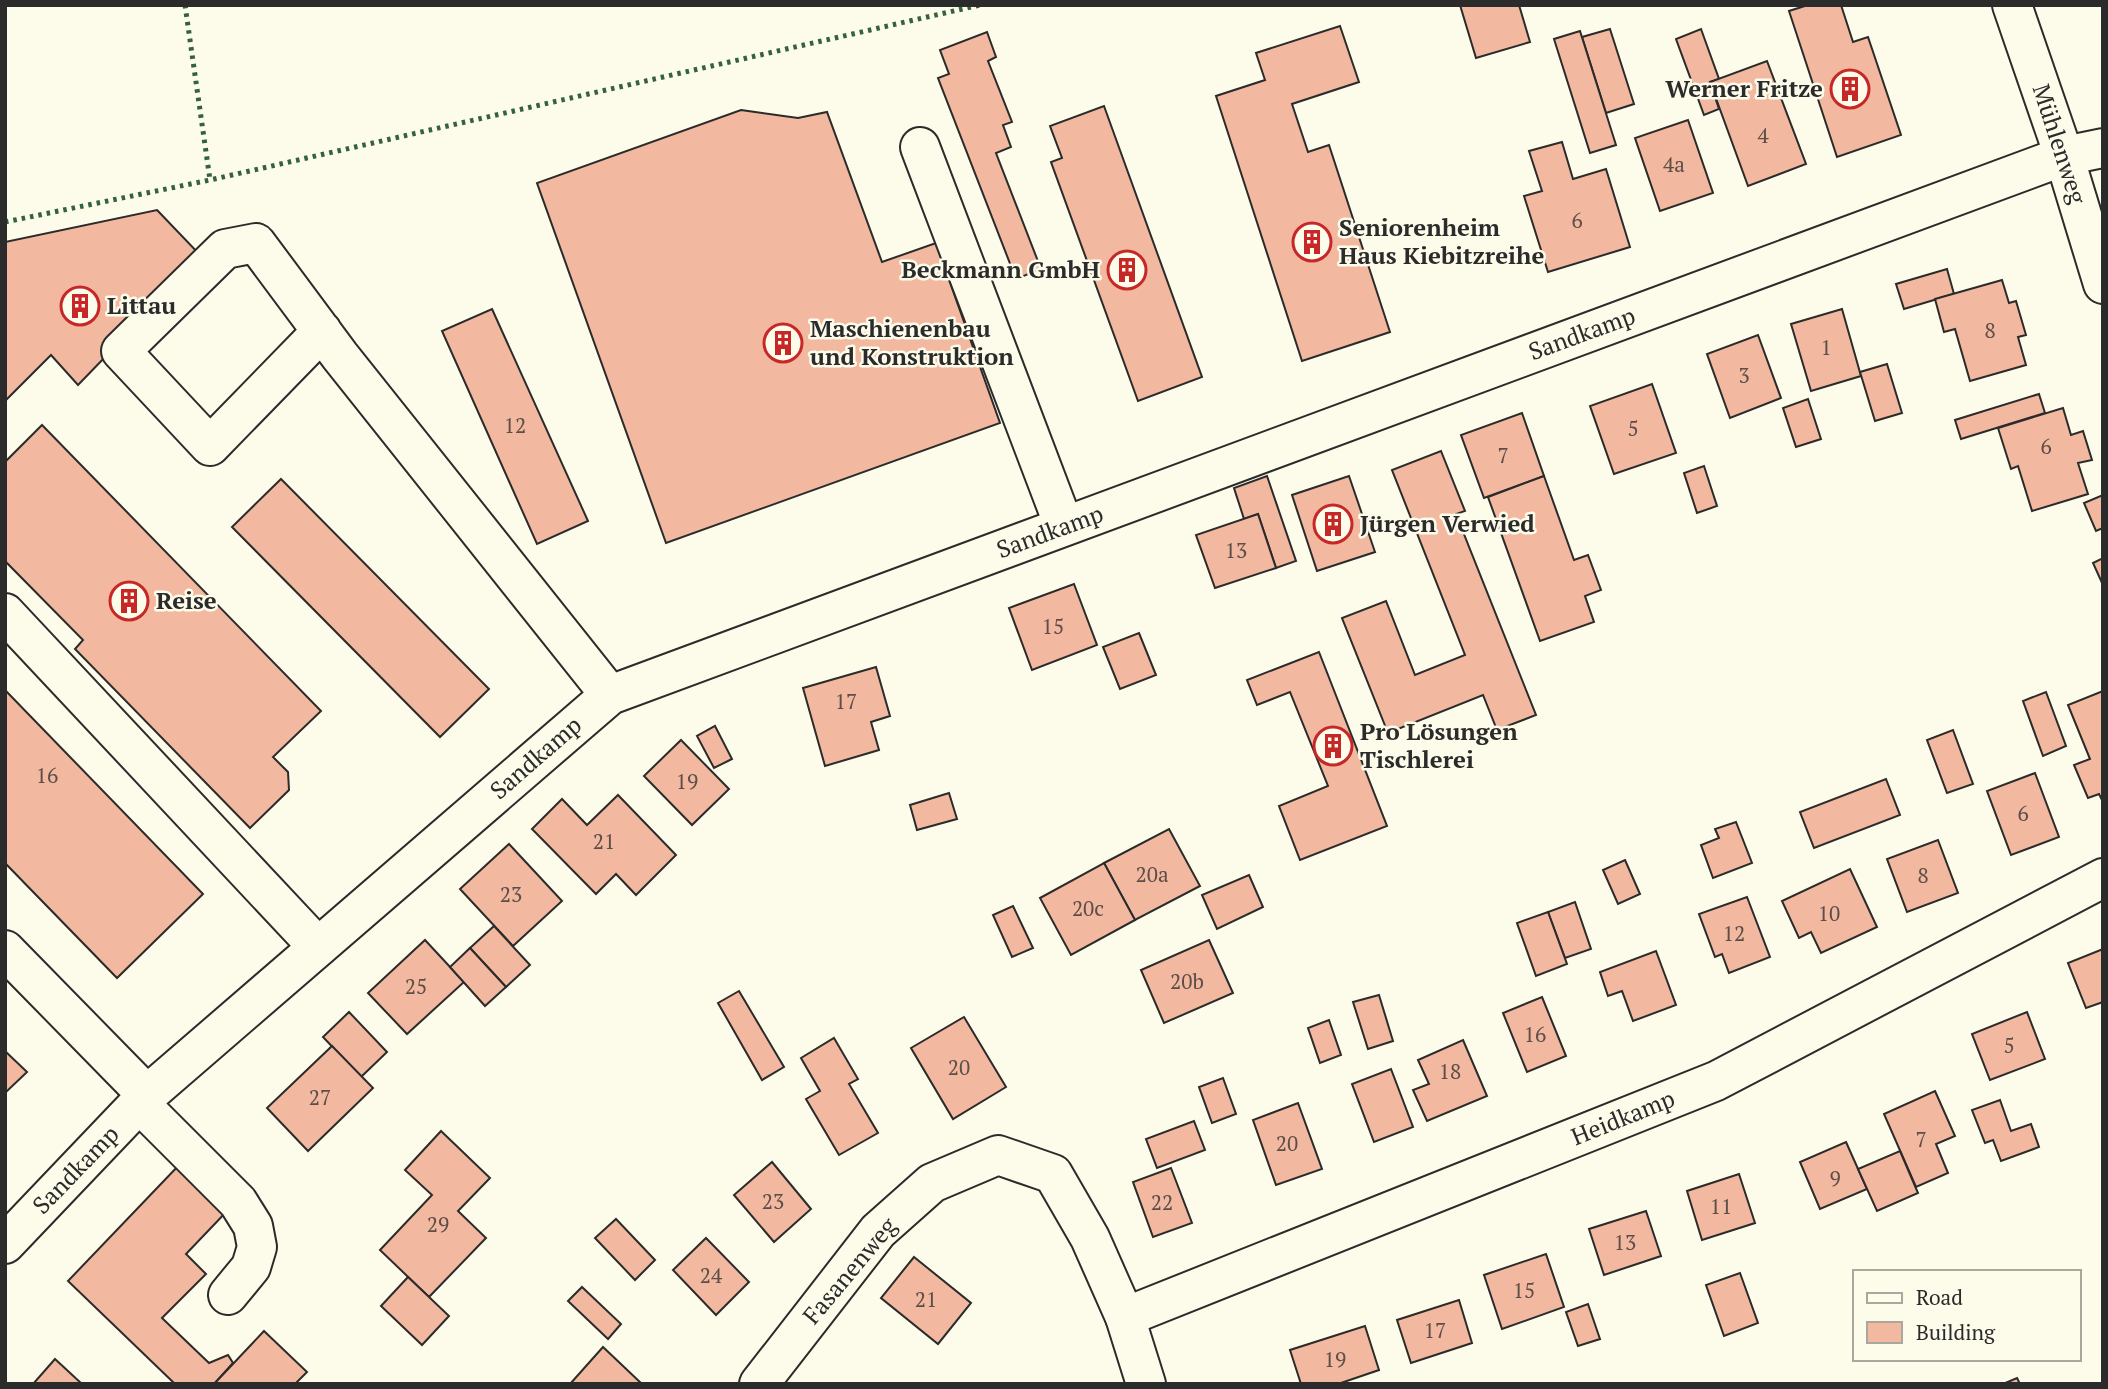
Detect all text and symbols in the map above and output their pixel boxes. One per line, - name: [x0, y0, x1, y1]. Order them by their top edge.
- building icon: Werner Fritze: [1829, 68, 1871, 110]
- place label: Werner Fritze: [1665, 72, 1823, 104]
- street label: Mühlenweg: [2026, 80, 2094, 208]
- house number: 4: [1757, 121, 1769, 149]
- house number: 4a: [1663, 150, 1685, 178]
- house number: 6: [1571, 206, 1583, 234]
- place label: Seniorenheim Haus Kiebitzreihe: [1339, 211, 1544, 271]
- building icon: Seniorenheim Haus Kiebitzreihe: [1291, 221, 1333, 263]
- building icon: Beckmann GmbH: [1106, 249, 1148, 291]
- place label: Beckmann GmbH: [901, 253, 1100, 285]
- building icon: Littau: [59, 285, 101, 327]
- place label: Littau: [107, 289, 176, 321]
- street label: Sandkamp: [1524, 299, 1639, 367]
- place label: Maschienenbau und Konstruktion: [810, 312, 1014, 372]
- house number: 8: [1984, 316, 1996, 344]
- building icon: Maschienenbau und Konstruktion: [762, 322, 804, 364]
- house number: 1: [1820, 333, 1832, 361]
- house number: 3: [1738, 361, 1750, 389]
- house number: 12: [504, 411, 526, 439]
- house number: 5: [1627, 414, 1639, 442]
- house number: 6: [2040, 432, 2052, 460]
- house number: 7: [1497, 441, 1509, 469]
- street label: Sandkamp: [992, 497, 1107, 565]
- building icon: Jürgen Verwied: [1312, 503, 1354, 545]
- place label: Jürgen Verwied: [1360, 507, 1535, 539]
- house number: 13: [1225, 536, 1247, 564]
- building icon: Reise: [108, 580, 150, 622]
- place label: Reise: [156, 584, 217, 616]
- house number: 15: [1042, 612, 1064, 640]
- house number: 17: [835, 687, 857, 715]
- street label: Sandkamp: [483, 709, 588, 806]
- place label: Pro Lösungen Tischlerei: [1360, 715, 1518, 775]
- building icon: Pro Lösungen Tischlerei: [1312, 725, 1354, 767]
- house number: 16: [36, 761, 58, 789]
- house number: 19: [676, 767, 698, 795]
- house number: 6: [2017, 799, 2029, 827]
- house number: 21: [593, 827, 615, 855]
- house number: 20a: [1136, 860, 1169, 888]
- house number: 8: [1917, 861, 1929, 889]
- house number: 23: [500, 880, 522, 908]
- house number: 20c: [1072, 894, 1104, 922]
- house number: 10: [1818, 899, 1840, 927]
- house number: 12: [1723, 919, 1745, 947]
- house number: 20b: [1170, 967, 1204, 995]
- house number: 25: [405, 972, 427, 1000]
- house number: 16: [1524, 1020, 1546, 1048]
- house number: 5: [2003, 1031, 2015, 1059]
- house number: 20: [948, 1053, 970, 1081]
- house number: 18: [1439, 1057, 1461, 1085]
- street label: Heidkamp: [1566, 1082, 1679, 1152]
- house number: 27: [309, 1083, 331, 1111]
- street label: Sandkamp: [25, 1118, 125, 1220]
- house number: 7: [1915, 1125, 1927, 1153]
- house number: 20: [1276, 1129, 1298, 1157]
- house number: 9: [1829, 1164, 1841, 1192]
- house number: 23: [762, 1187, 784, 1215]
- house number: 22: [1151, 1188, 1173, 1216]
- house number: 11: [1710, 1192, 1732, 1220]
- house number: 29: [427, 1210, 449, 1238]
- street label: Fasanenweg: [795, 1210, 904, 1330]
- house number: 13: [1614, 1228, 1636, 1256]
- house number: 24: [700, 1261, 723, 1289]
- legend: [1853, 1270, 2080, 1361]
- house number: 15: [1513, 1276, 1535, 1304]
- text: Road: [1916, 1283, 1963, 1311]
- house number: 21: [915, 1285, 937, 1313]
- house number: 17: [1424, 1316, 1446, 1344]
- text: Building: [1916, 1318, 1996, 1346]
- house number: 19: [1324, 1345, 1346, 1373]

